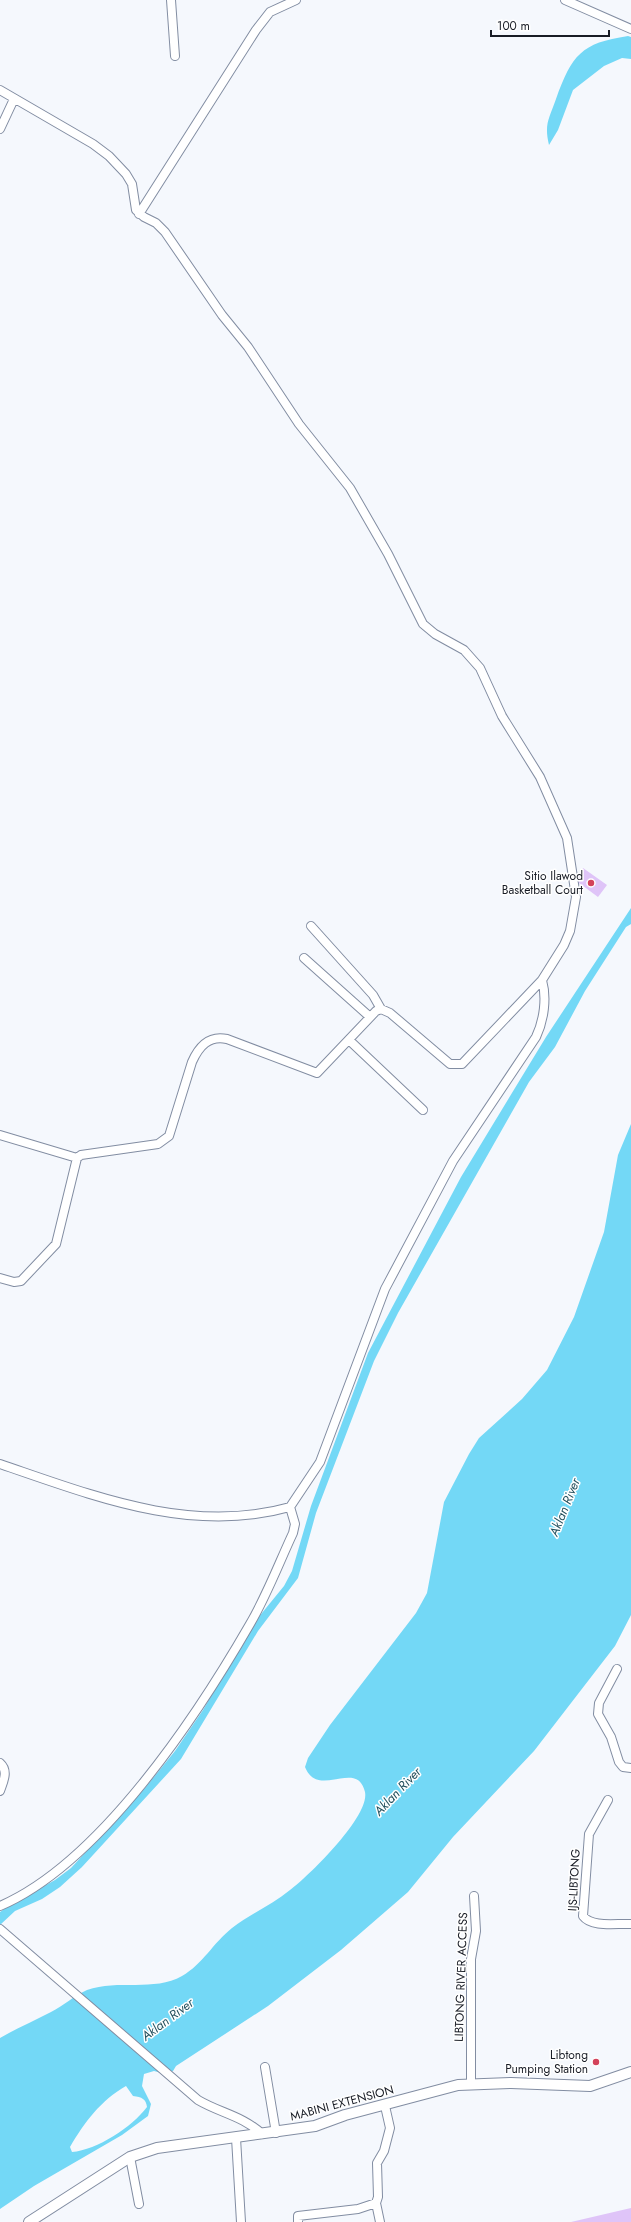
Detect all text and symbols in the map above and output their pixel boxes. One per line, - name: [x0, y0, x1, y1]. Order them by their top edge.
- scale bar: [491, 12, 609, 38]
- text: 100 m: [497, 17, 530, 35]
- place label: Sitio Ilawod Basketball Court: [502, 867, 583, 899]
- marker: Sitio Ilawod Basketball Court: [586, 878, 596, 888]
- water label: Aklan River: [544, 1475, 585, 1540]
- water label: Aklan River: [369, 1762, 426, 1821]
- street label: IJS-LIBTONG: [563, 1848, 585, 1912]
- street label: LIBTONG RIVER ACCESS: [450, 1912, 472, 2042]
- water label: Aklan River: [136, 1993, 198, 2046]
- place label: Libtong Pumping Station: [505, 2046, 588, 2078]
- marker: Libtong Pumping Station: [591, 2057, 601, 2067]
- street label: MABINI EXTENSION: [288, 2081, 396, 2125]

